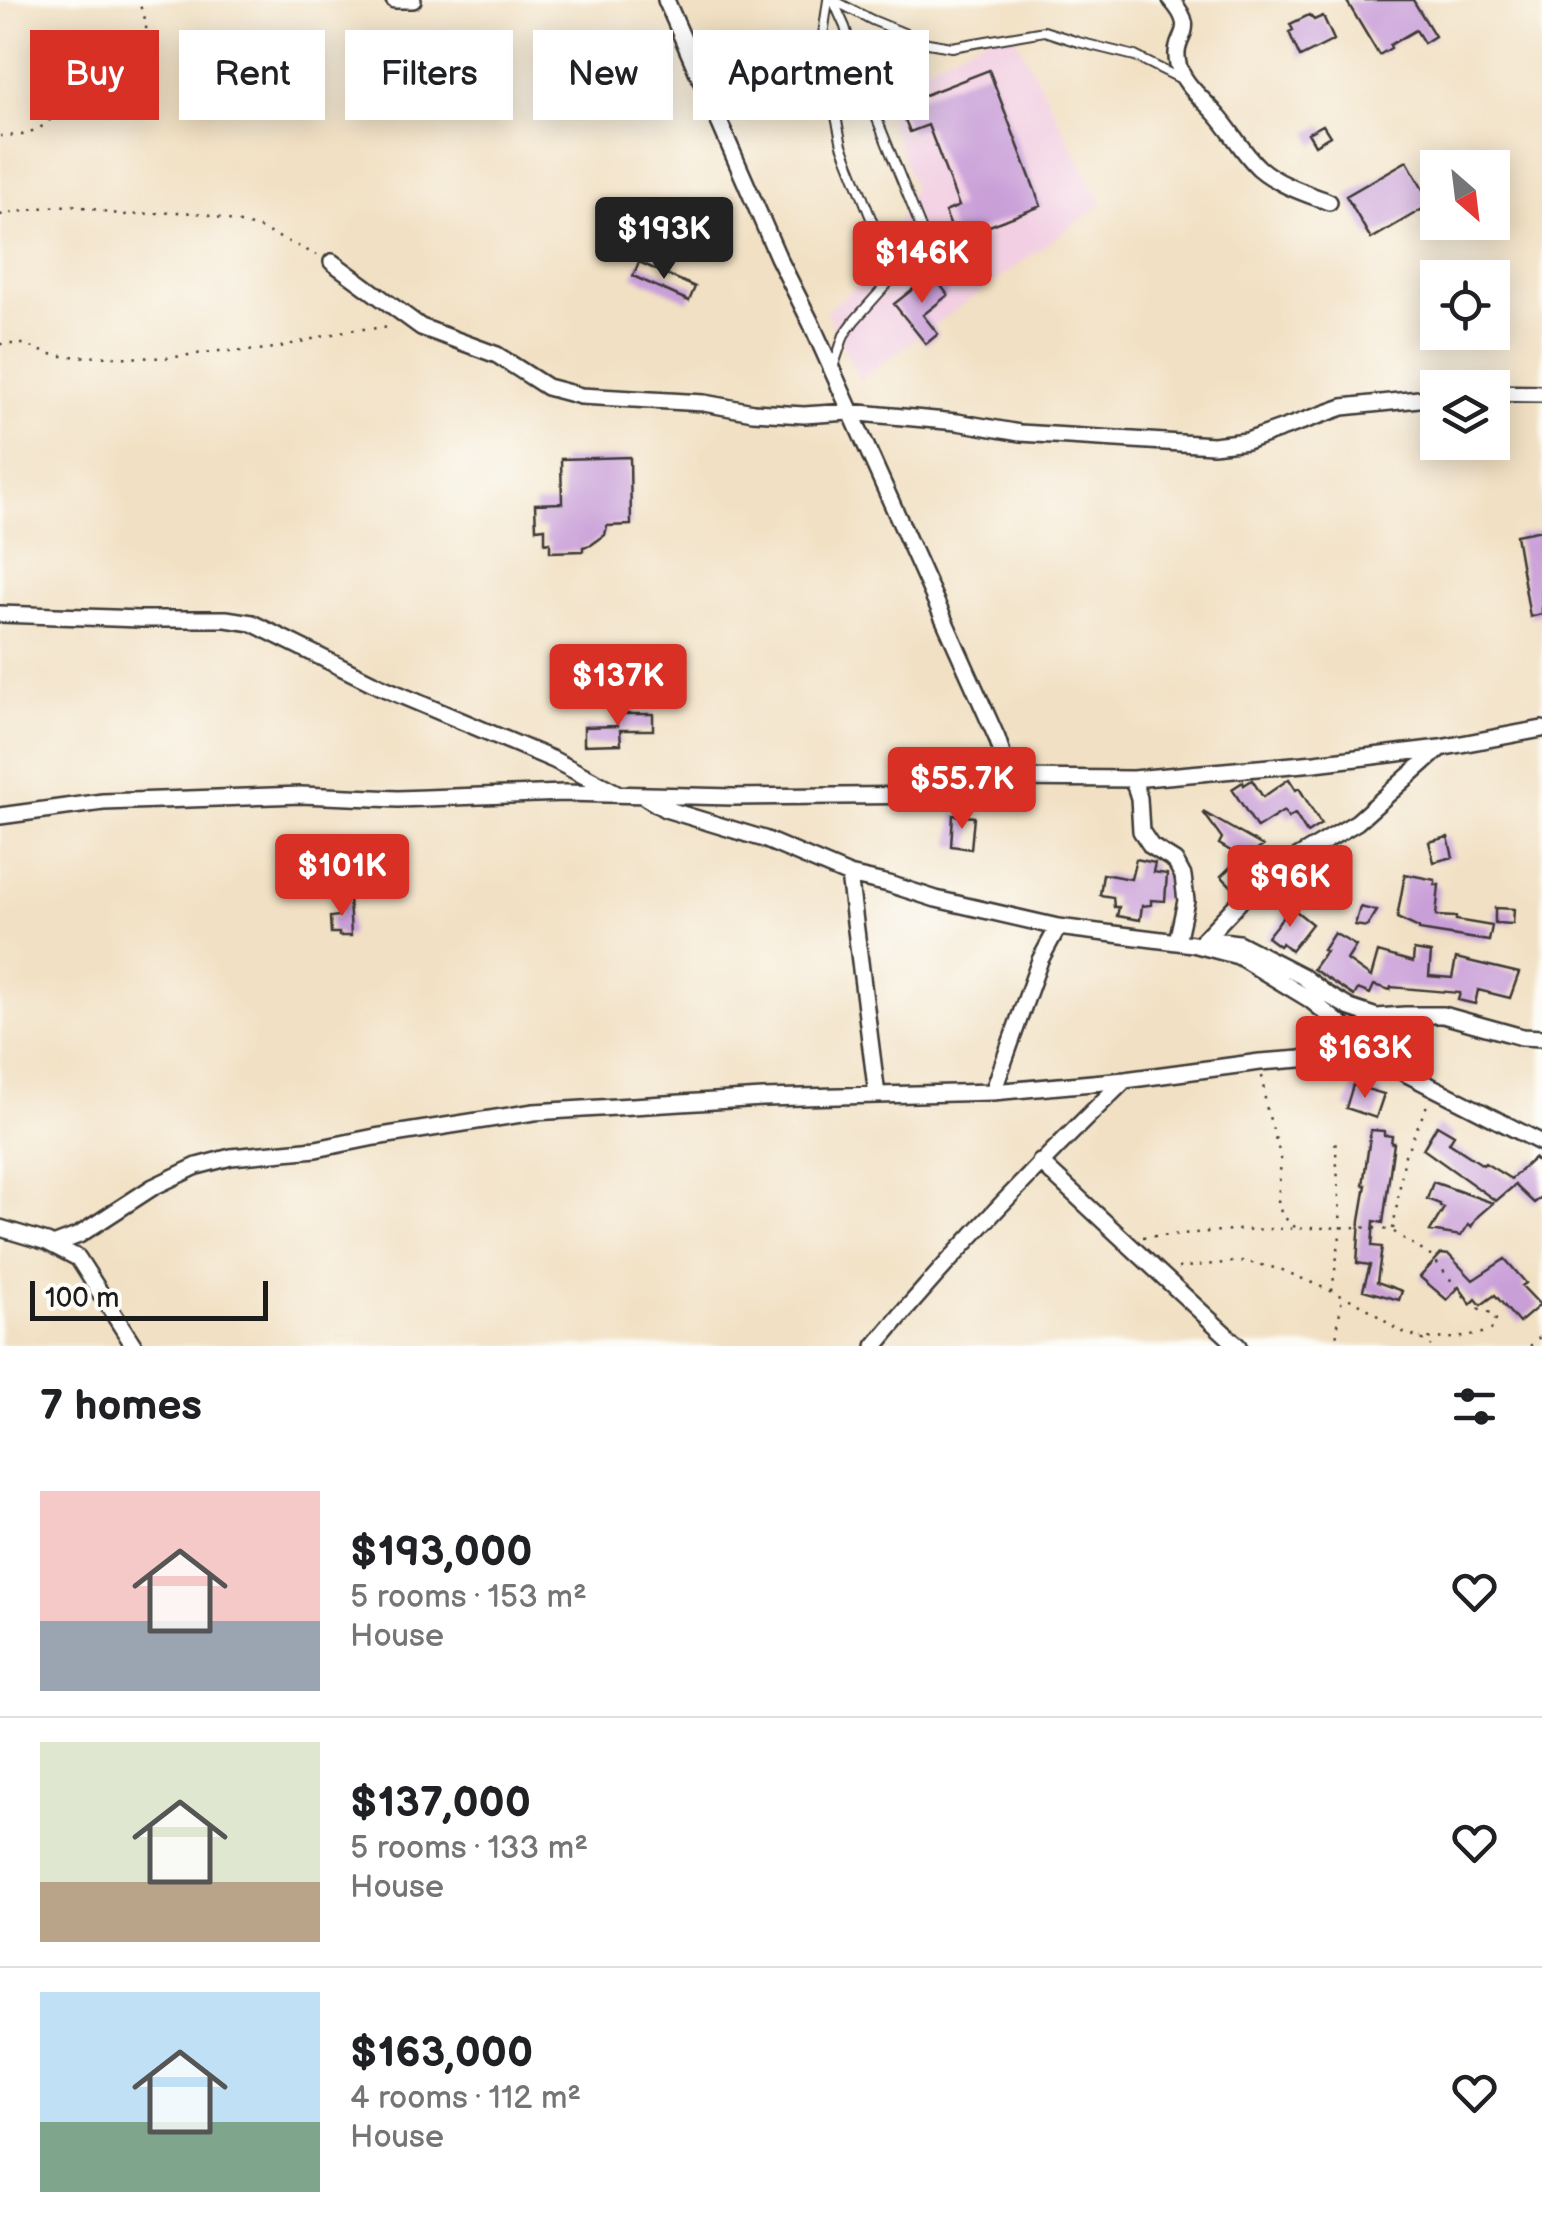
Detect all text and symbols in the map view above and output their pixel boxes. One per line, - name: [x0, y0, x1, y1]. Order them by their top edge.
- chip: Buy: [30, 30, 159, 120]
- chip: Rent: [179, 30, 325, 120]
- chip: Filters: [345, 30, 513, 120]
- chip: New: [533, 30, 673, 120]
- chip: Apartment: [693, 30, 929, 120]
- north arrow: [1420, 150, 1510, 240]
- map controls: [1420, 150, 1510, 460]
- pin: $193K: [594, 197, 734, 282]
- text: $193K: [617, 210, 711, 249]
- pin: $146K: [852, 221, 992, 306]
- text: $146K: [875, 234, 969, 273]
- button: locate: [1420, 260, 1510, 350]
- button: layers: [1420, 370, 1510, 460]
- pin: $137K: [548, 644, 688, 729]
- text: $137K: [572, 657, 664, 696]
- pin: $55.7K: [881, 747, 1043, 832]
- text: $55.7K: [910, 760, 1014, 799]
- pin: $101K: [272, 834, 412, 919]
- pin: $96K: [1231, 845, 1349, 930]
- text: $101K: [297, 847, 387, 886]
- text: $96K: [1250, 858, 1331, 897]
- pin: $163K: [1295, 1016, 1435, 1101]
- text: $163K: [1318, 1029, 1412, 1068]
- scale bar: [30, 1276, 268, 1320]
- text: 100 m: [45, 1282, 119, 1315]
- icon: filters: [1447, 1379, 1502, 1434]
- text: 7 homes: [40, 1381, 202, 1432]
- text: $193,000: [350, 1527, 532, 1578]
- icon: home: [120, 1531, 240, 1651]
- icon: heart: [1447, 1564, 1502, 1619]
- text: 5 rooms · 153 m²: [350, 1578, 587, 1617]
- text: House: [350, 1617, 444, 1656]
- text: $137,000: [350, 1778, 531, 1829]
- icon: home: [120, 1782, 240, 1902]
- icon: heart: [1447, 1815, 1502, 1870]
- text: 5 rooms · 133 m²: [350, 1829, 588, 1868]
- text: House: [350, 1868, 444, 1907]
- text: $163,000: [350, 2028, 533, 2079]
- icon: home: [120, 2032, 240, 2152]
- icon: heart: [1447, 2065, 1502, 2120]
- text: 4 rooms · 112 m²: [350, 2079, 581, 2118]
- text: House: [350, 2118, 444, 2157]

